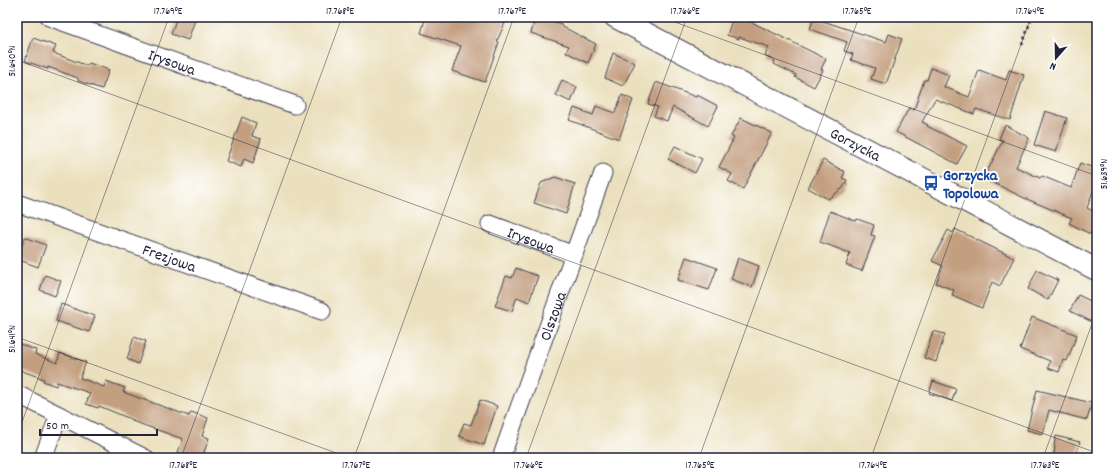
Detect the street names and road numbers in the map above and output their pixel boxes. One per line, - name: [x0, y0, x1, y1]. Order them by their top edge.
- street label: Irysowa: [145, 44, 199, 83]
- street label: Gorzycka: [825, 123, 884, 169]
- street label: Irysowa: [503, 222, 558, 261]
- street label: Frezjowa: [139, 239, 199, 280]
- street label: Olszowa: [535, 288, 574, 344]

